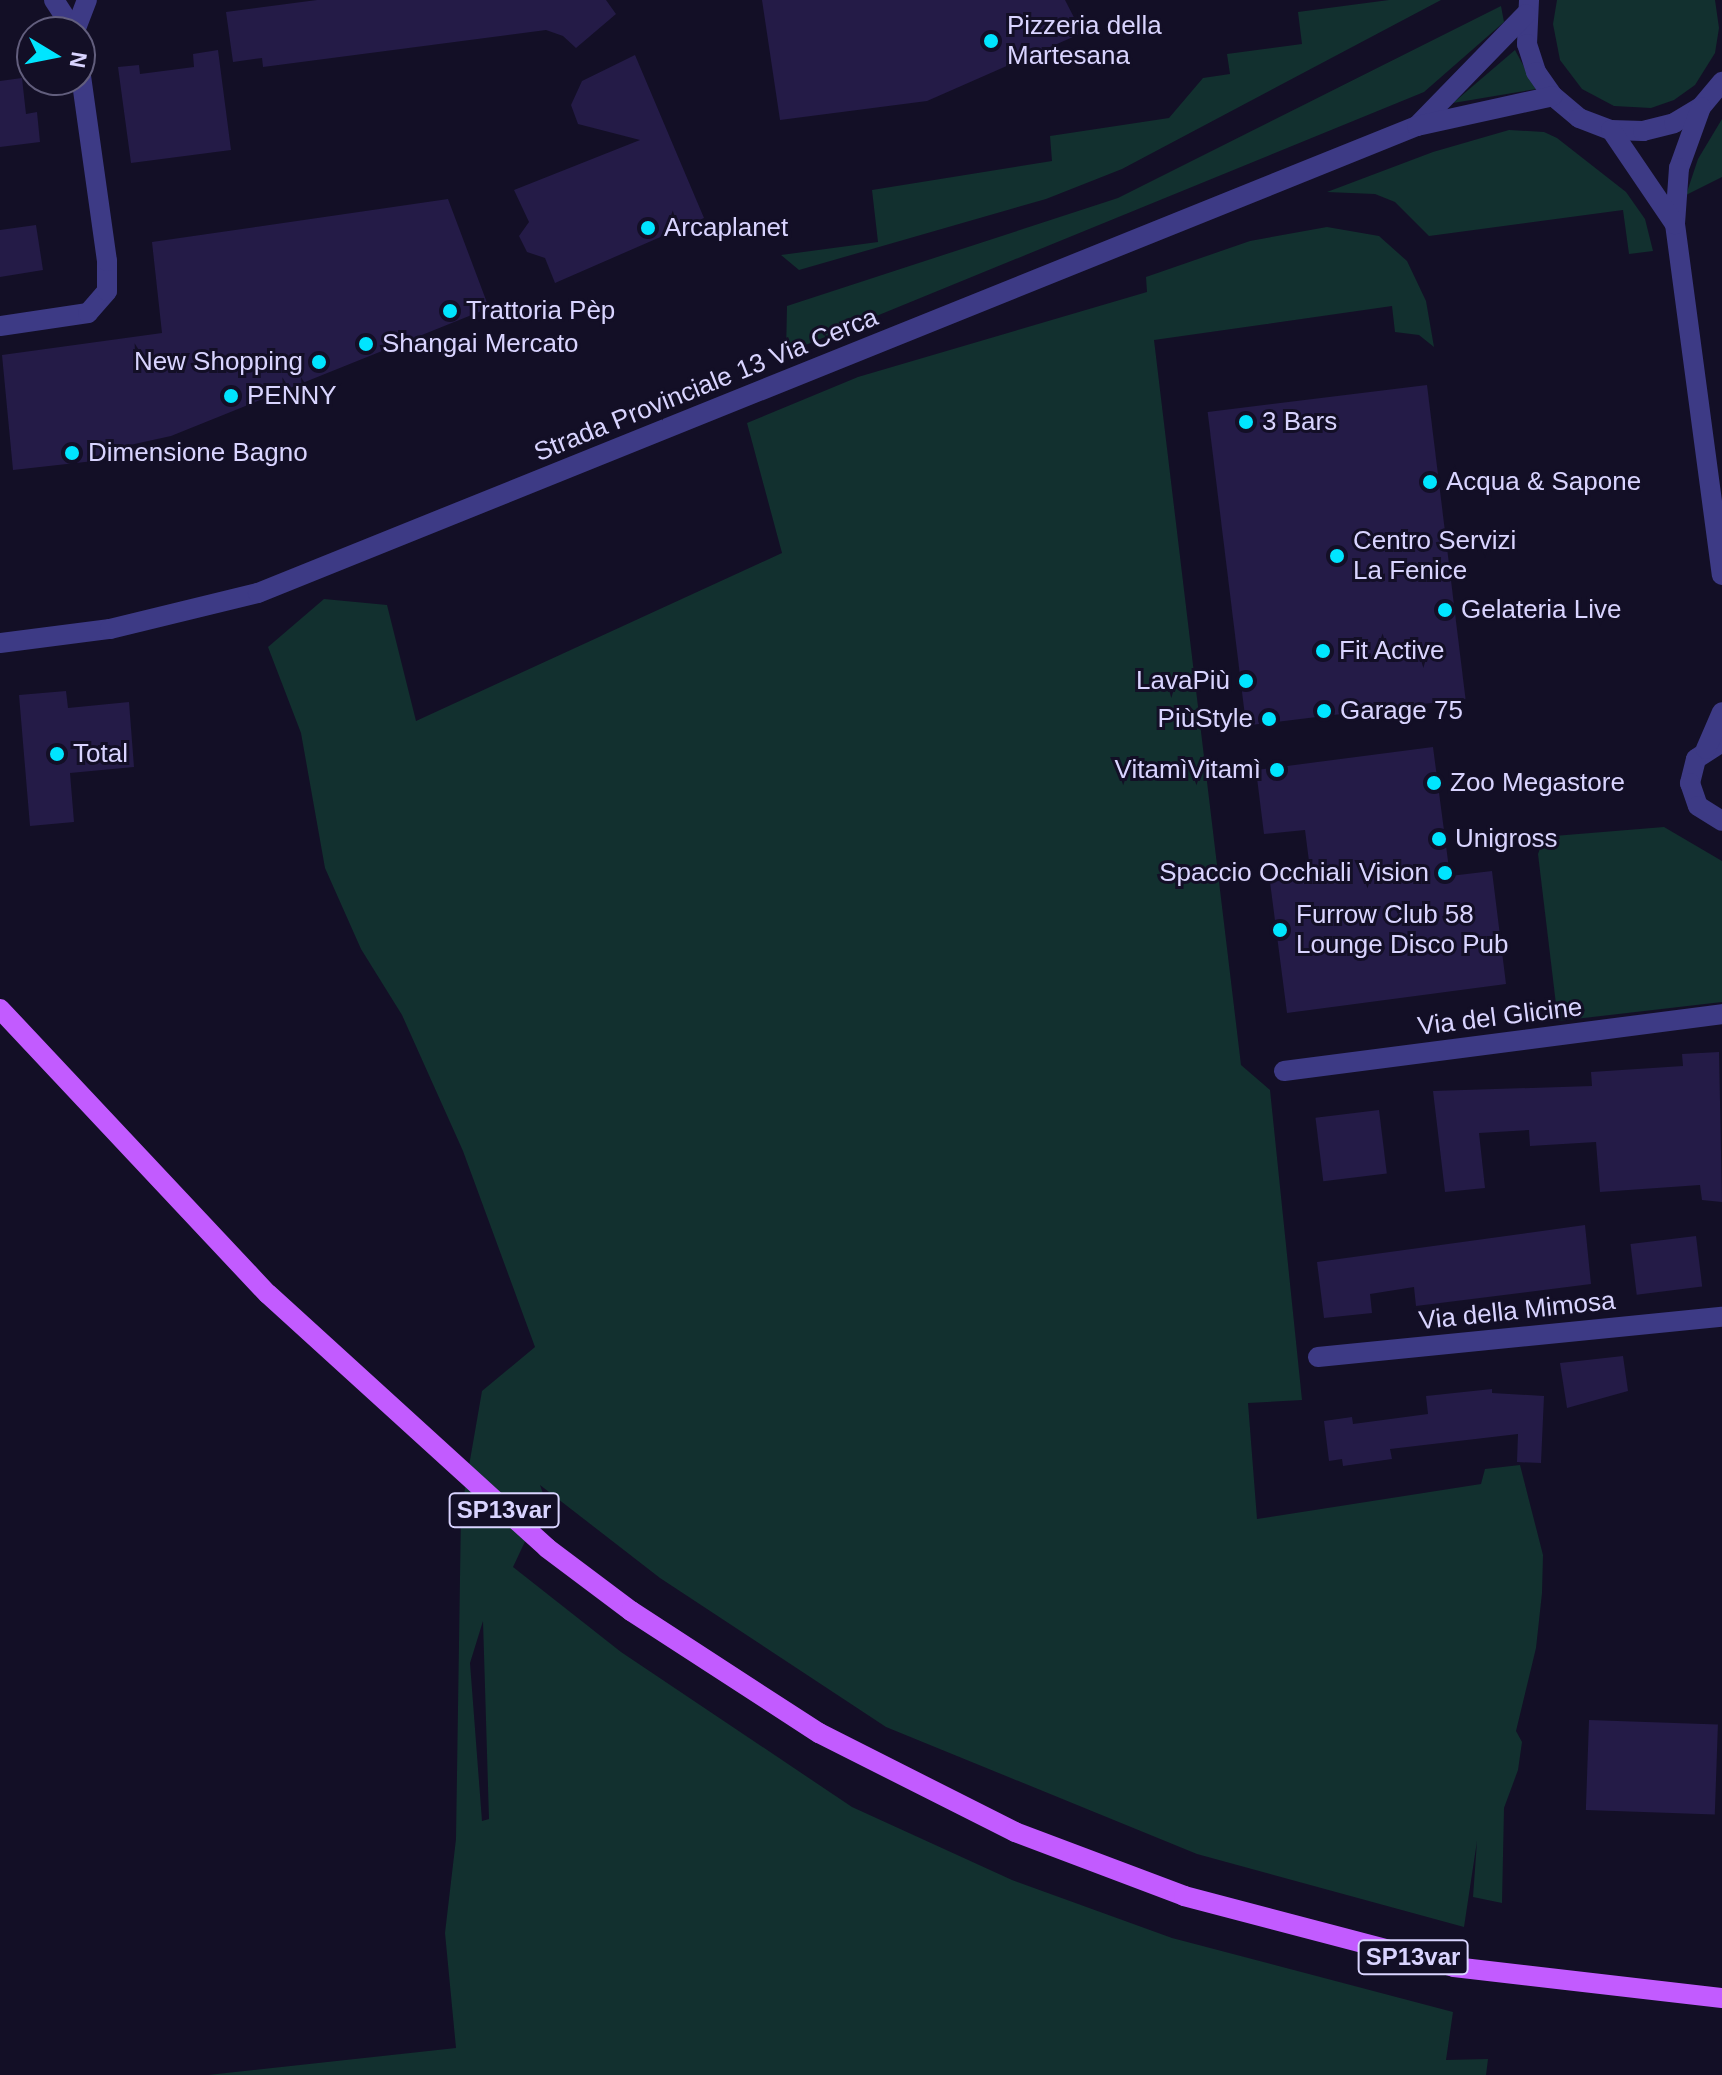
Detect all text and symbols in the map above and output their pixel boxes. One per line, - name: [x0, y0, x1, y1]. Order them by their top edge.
- place label: Pizzeria della Martesana: [1007, 10, 1162, 72]
- north arrow: [16, 16, 96, 96]
- marker: Pizzeria della Martesana: [982, 32, 1000, 50]
- text: N: [64, 50, 92, 70]
- place label: Arcaplanet: [664, 212, 788, 244]
- marker: Arcaplanet: [639, 219, 657, 237]
- place label: Trattoria Pèp: [466, 295, 615, 327]
- marker: Trattoria Pèp: [441, 302, 459, 320]
- street label: Strada Provinciale 13 Via Cerca: [530, 302, 882, 468]
- place label: Shangai Mercato: [382, 328, 579, 360]
- marker: Shangai Mercato: [357, 335, 375, 353]
- place label: New Shopping: [134, 346, 303, 378]
- marker: New Shopping: [310, 353, 328, 371]
- place label: PENNY: [247, 380, 337, 412]
- marker: PENNY: [222, 387, 240, 405]
- place label: 3 Bars: [1262, 406, 1337, 438]
- marker: 3 Bars: [1237, 413, 1255, 431]
- place label: Dimensione Bagno: [88, 437, 308, 469]
- marker: Dimensione Bagno: [63, 444, 81, 462]
- place label: Acqua & Sapone: [1446, 466, 1641, 498]
- marker: Acqua & Sapone: [1421, 473, 1439, 491]
- place label: Centro Servizi La Fenice: [1353, 525, 1516, 586]
- marker: Centro Servizi La Fenice: [1328, 547, 1346, 565]
- place label: Gelateria Live: [1461, 594, 1621, 626]
- marker: Gelateria Live: [1436, 601, 1454, 619]
- place label: Fit Active: [1339, 635, 1446, 667]
- marker: Fit Active: [1314, 642, 1332, 660]
- place label: LavaPiù: [1136, 665, 1230, 697]
- marker: LavaPiù: [1237, 672, 1255, 690]
- place label: Garage 75: [1340, 695, 1463, 727]
- marker: Garage 75: [1315, 702, 1333, 720]
- place label: PiùStyle: [1158, 703, 1253, 735]
- marker: PiùStyle: [1260, 710, 1278, 728]
- place label: Total: [73, 738, 128, 770]
- marker: Total: [48, 745, 66, 763]
- place label: VitamìVitamì: [1115, 754, 1261, 786]
- marker: VitamìVitamì: [1268, 761, 1286, 779]
- place label: Zoo Megastore: [1450, 767, 1625, 799]
- marker: Zoo Megastore: [1425, 774, 1443, 792]
- place label: Unigross: [1455, 823, 1558, 855]
- marker: Unigross: [1430, 830, 1448, 848]
- place label: Spaccio Occhiali Vision: [1159, 857, 1429, 889]
- marker: Spaccio Occhiali Vision: [1436, 864, 1454, 882]
- place label: Furrow Club 58 Lounge Disco Pub: [1296, 899, 1508, 960]
- marker: Furrow Club 58 Lounge Disco Pub: [1271, 921, 1289, 939]
- street label: Via del Glicine: [1416, 991, 1584, 1043]
- street label: Via della Mimosa: [1417, 1285, 1617, 1337]
- road number: SP13var: [448, 1490, 560, 1530]
- road number: SP13var: [1357, 1937, 1469, 1977]

